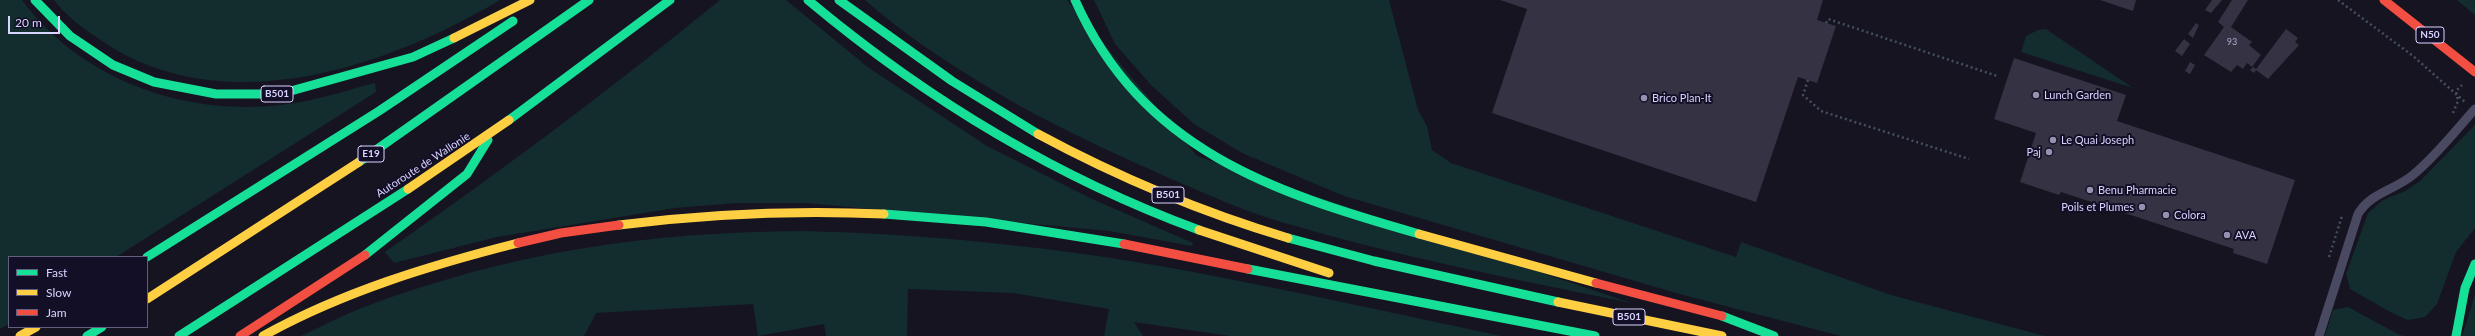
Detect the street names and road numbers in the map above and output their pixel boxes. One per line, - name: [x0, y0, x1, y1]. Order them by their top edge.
- road number: N50: [2416, 27, 2444, 43]
- road number: B501: [261, 86, 293, 102]
- street label: Autoroute de Wallonie: [374, 130, 472, 200]
- road number: E19: [358, 146, 384, 162]
- road number: B501: [1152, 187, 1184, 203]
- road number: B501: [1613, 309, 1645, 325]

